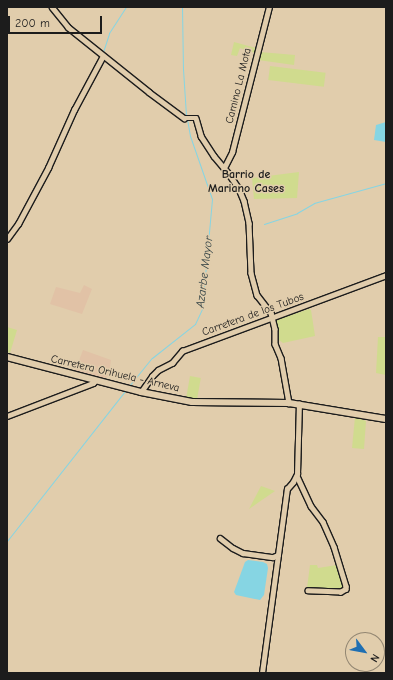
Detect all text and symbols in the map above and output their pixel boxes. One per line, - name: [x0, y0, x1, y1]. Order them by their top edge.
- scale bar: [10, 8, 104, 34]
- text: 200 m: [15, 16, 50, 30]
- street label: Camino La Mota: [223, 47, 255, 125]
- district label: Barrio de Mariano Cases: [208, 168, 284, 196]
- water label: Azarbe Mayor: [193, 235, 217, 309]
- street label: Carretera de los Tubos: [200, 290, 306, 340]
- street label: Carretera Orihuela - Arneva: [49, 353, 181, 395]
- north arrow: [345, 632, 385, 672]
- text: N: [367, 652, 382, 665]

